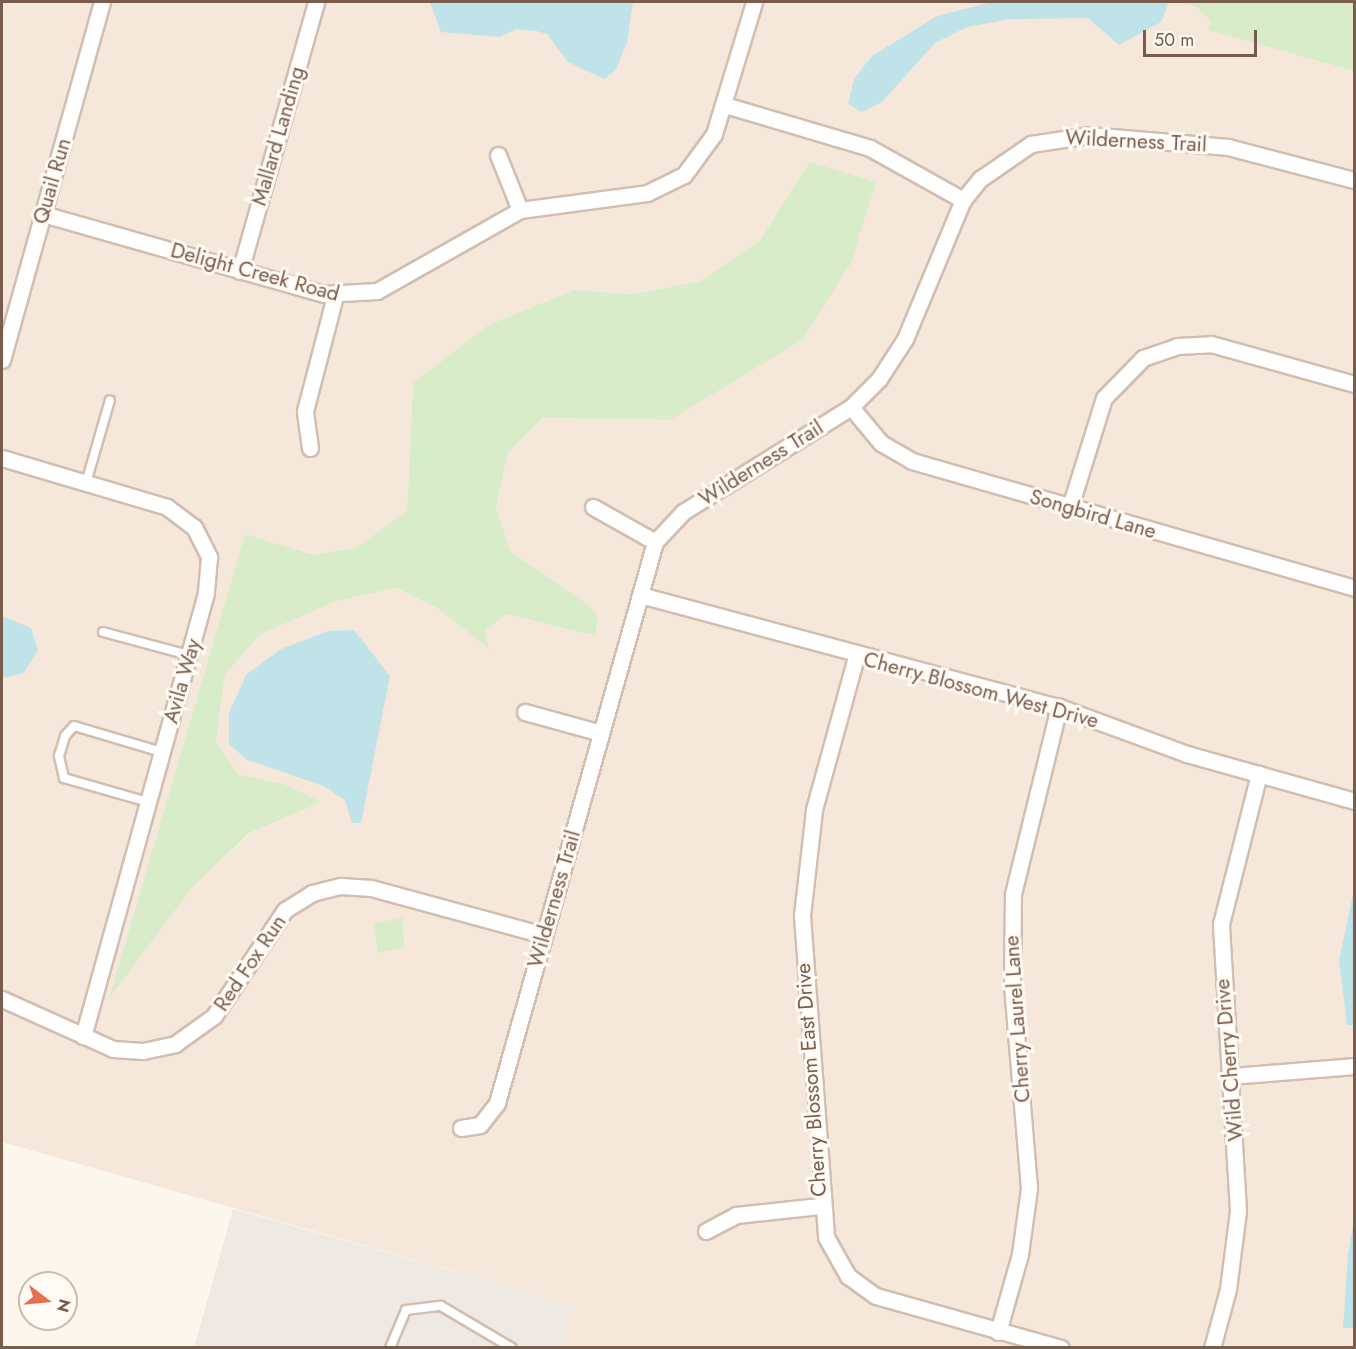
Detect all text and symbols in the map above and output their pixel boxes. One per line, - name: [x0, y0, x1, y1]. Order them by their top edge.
- scale bar: [1146, 18, 1260, 56]
- text: 50 m: [1154, 27, 1194, 53]
- street label: Mallard Landing: [246, 64, 310, 208]
- street label: Wilderness Trail: [1065, 125, 1207, 157]
- street label: Quail Run: [28, 135, 76, 227]
- street label: Delight Creek Road: [168, 237, 342, 307]
- street label: Wilderness Trail: [694, 415, 828, 511]
- street label: Songbird Lane: [1027, 484, 1159, 544]
- street label: Avila Way: [158, 636, 206, 726]
- street label: Cherry Blossom West Drive: [861, 646, 1101, 734]
- street label: Wilderness Trail: [522, 827, 586, 971]
- street label: Red Fox Run: [209, 910, 291, 1016]
- street label: Cherry Laurel Lane: [999, 935, 1035, 1103]
- street label: Cherry Blossom East Drive: [790, 962, 832, 1198]
- street label: Wild Cherry Drive: [1209, 978, 1249, 1142]
- north arrow: [18, 1271, 78, 1331]
- text: N: [51, 1296, 77, 1315]

